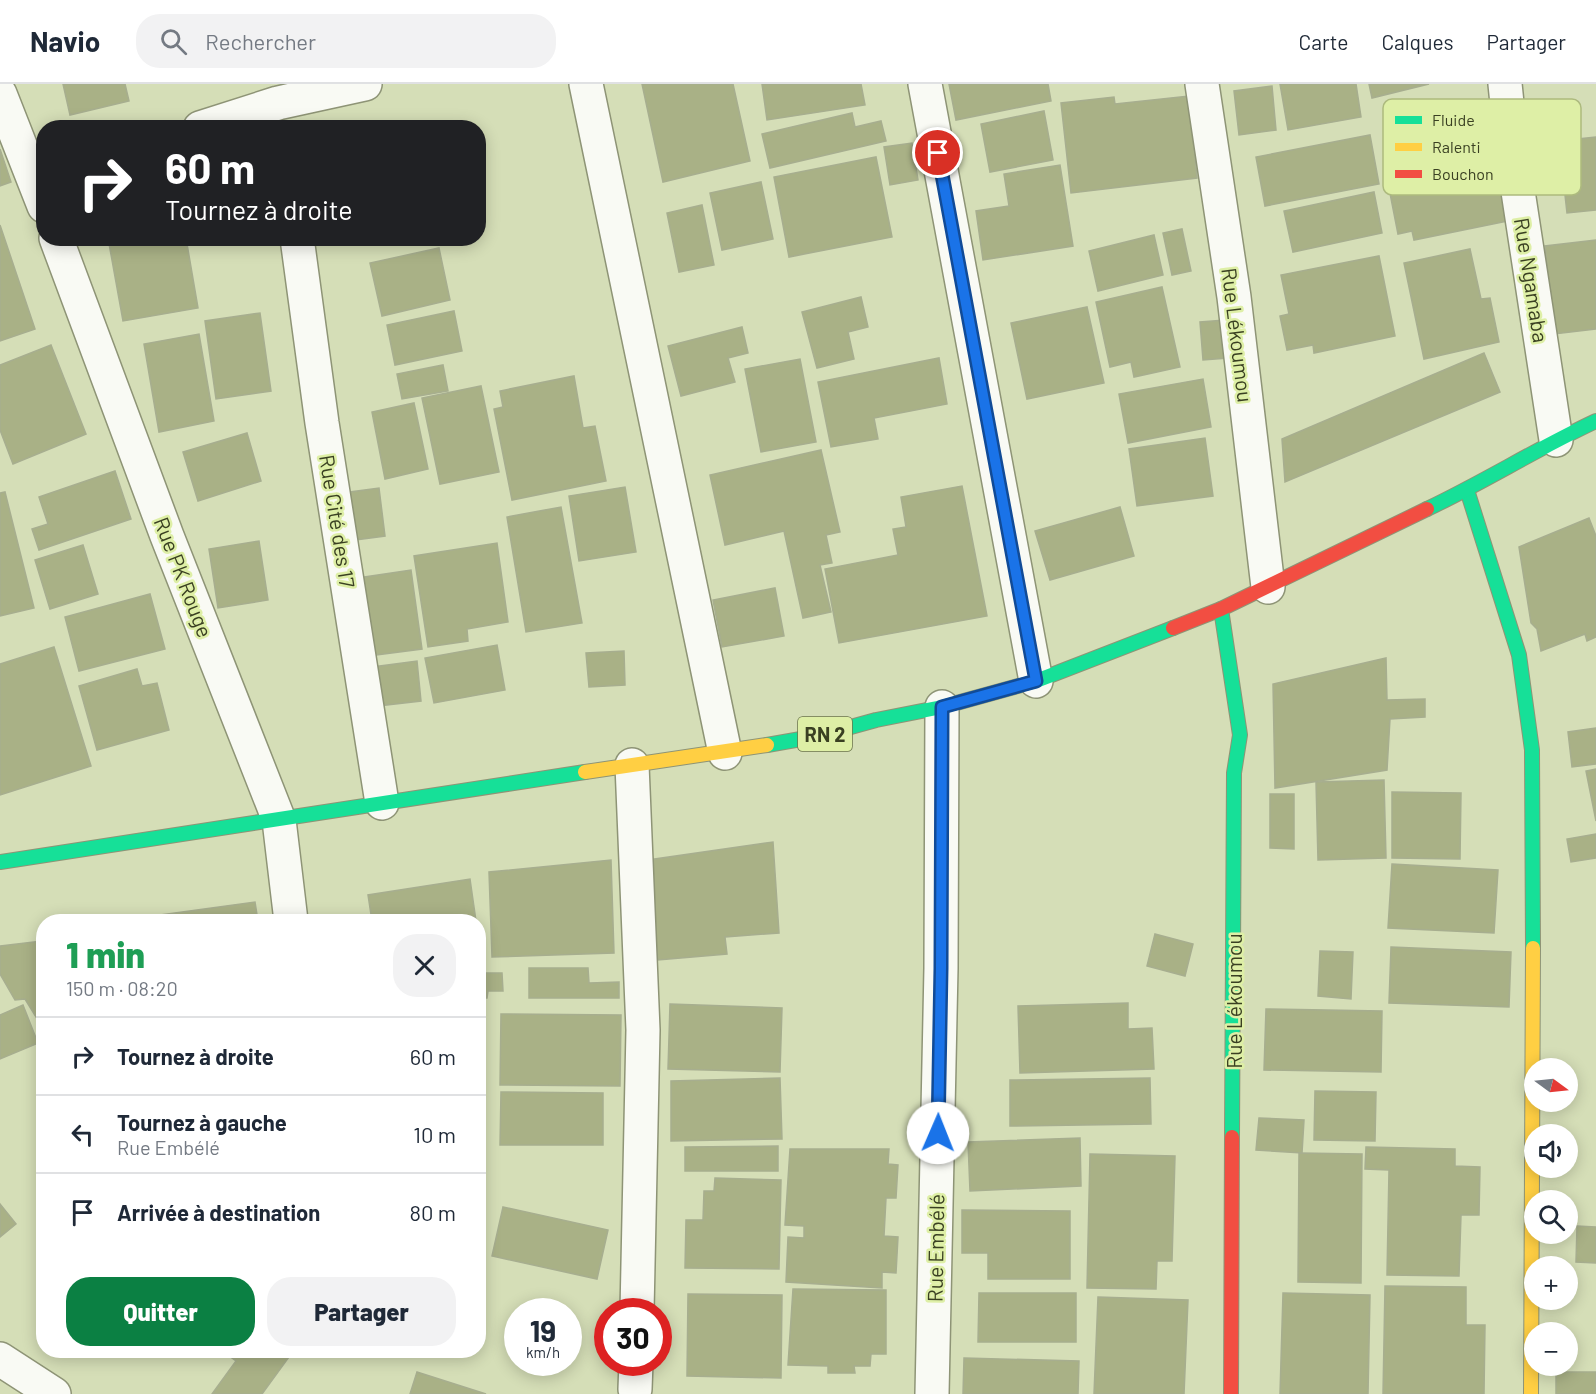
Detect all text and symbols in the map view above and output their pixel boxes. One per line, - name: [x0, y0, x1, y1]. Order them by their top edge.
- search box: [136, 14, 556, 68]
- text: Navio: [30, 24, 100, 58]
- icon: search: [157, 25, 190, 58]
- text: Rechercher: [205, 28, 316, 54]
- text: Carte: [1299, 29, 1348, 54]
- text: Calques: [1381, 29, 1454, 54]
- text: Partager: [1487, 29, 1566, 54]
- legend: [1383, 99, 1581, 195]
- text: Fluide: [1432, 110, 1475, 129]
- pin: [912, 127, 963, 178]
- icon: arrive: [921, 136, 954, 169]
- text: Ralenti: [1432, 137, 1481, 156]
- text: 60 m: [165, 142, 255, 192]
- icon: right: [66, 144, 144, 222]
- text: Bouchon: [1432, 164, 1494, 183]
- text: Tournez à droite: [165, 193, 353, 225]
- street label: Rue Ngamaba: [1510, 216, 1554, 344]
- street label: Rue Lékoumou: [1217, 266, 1259, 404]
- street label: Rue Cité des 17: [315, 453, 361, 589]
- street label: Rue PK Rouge: [150, 513, 218, 641]
- road number: RN 2: [798, 717, 852, 751]
- text: 1 min: [66, 932, 145, 975]
- street label: Rue Lékoumou: [1221, 933, 1246, 1069]
- button: close: [393, 934, 456, 997]
- text: 150 m · 08:20: [66, 976, 178, 1000]
- icon: right: [66, 1040, 99, 1073]
- text: Tournez à droite: [117, 1043, 274, 1069]
- text: 60 m: [410, 1043, 456, 1069]
- north arrow: [1524, 1058, 1578, 1112]
- map controls: [1524, 1058, 1578, 1376]
- position arrow: [906, 1101, 970, 1165]
- text: Tournez à gauche: [117, 1109, 287, 1135]
- icon: left: [66, 1118, 99, 1151]
- text: 10 m: [413, 1121, 456, 1147]
- button: sound: [1524, 1124, 1578, 1178]
- text: Rue Embélé: [117, 1135, 220, 1159]
- button: search: [1524, 1190, 1578, 1244]
- street label: Rue Embélé: [922, 1194, 948, 1302]
- icon: arrive: [66, 1196, 99, 1229]
- text: Arrivée à destination: [117, 1199, 320, 1225]
- text: 80 m: [410, 1199, 456, 1225]
- button: +: [1524, 1256, 1578, 1310]
- button: Quitter: [66, 1277, 255, 1346]
- button: Partager: [267, 1277, 456, 1346]
- speed limit sign: 30: [594, 1298, 672, 1376]
- text: 19: [530, 1312, 556, 1348]
- button: −: [1524, 1322, 1578, 1376]
- text: km/h: [526, 1343, 560, 1361]

